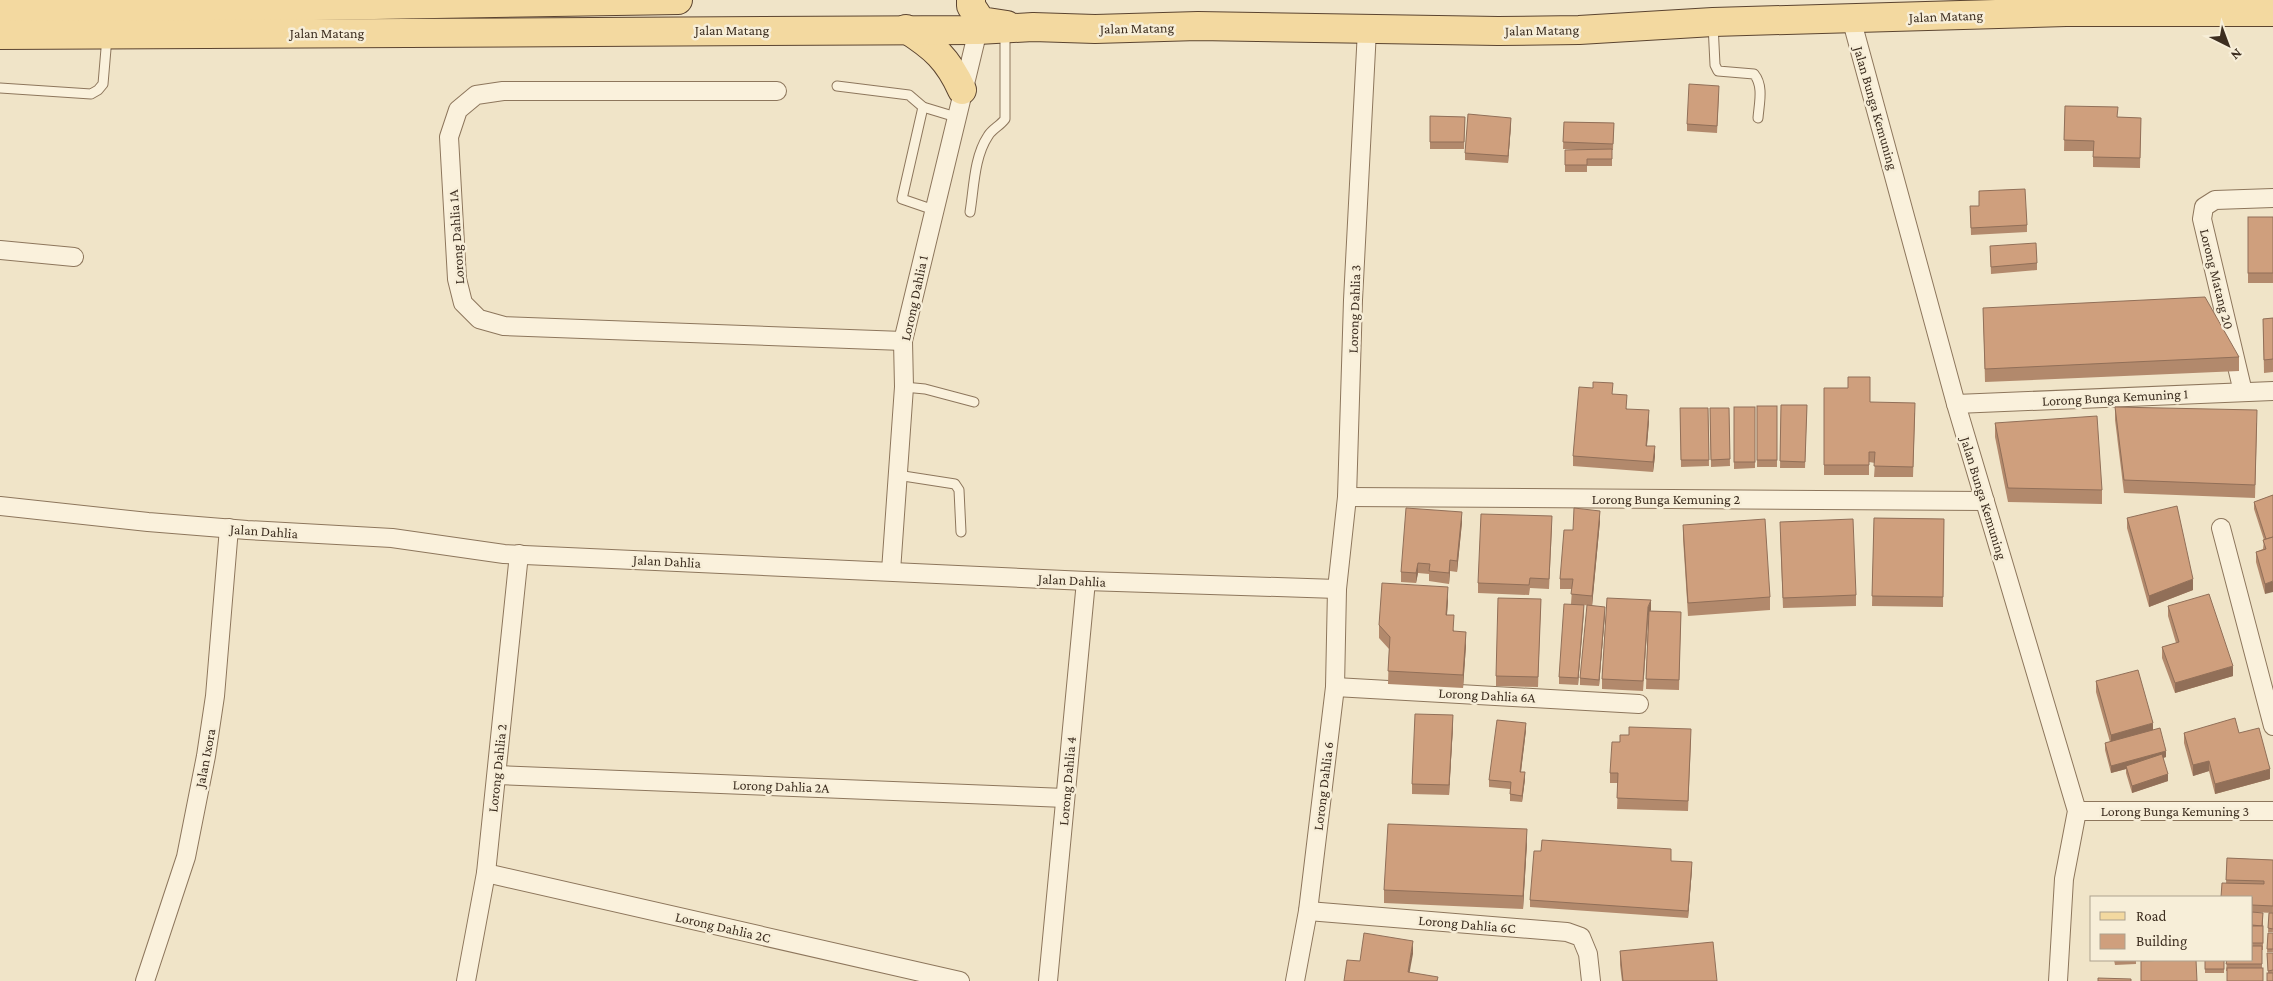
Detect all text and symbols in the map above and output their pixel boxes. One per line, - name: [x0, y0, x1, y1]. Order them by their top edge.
- street label: Jalan Matang: [1907, 7, 1984, 25]
- street label: Jalan Matang: [1098, 19, 1175, 37]
- north arrow: [2203, 20, 2253, 70]
- street label: Jalan Matang: [1503, 21, 1580, 39]
- street label: Jalan Matang: [693, 22, 769, 38]
- street label: Jalan Matang: [288, 25, 364, 41]
- street label: Jalan Bunga Kemuning: [1850, 43, 1901, 172]
- text: N: [2227, 46, 2246, 64]
- street label: Lorong Dahlia 1A: [445, 189, 467, 285]
- street label: Lorong Matang 20: [2197, 227, 2237, 331]
- street label: Lorong Dahlia 1: [897, 254, 931, 342]
- street label: Lorong Dahlia 3: [1344, 264, 1364, 354]
- street label: Lorong Bunga Kemuning 1: [2042, 385, 2189, 409]
- street label: Jalan Bunga Kemuning: [1957, 433, 2010, 562]
- street label: Lorong Bunga Kemuning 2: [1592, 491, 1740, 507]
- street label: Jalan Dahlia: [227, 521, 299, 541]
- street label: Jalan Dahlia: [631, 551, 702, 571]
- street label: Jalan Dahlia: [1036, 570, 1107, 590]
- street label: Lorong Dahlia 6A: [1438, 684, 1536, 706]
- street label: Lorong Dahlia 2: [484, 723, 510, 813]
- street label: Jalan Ixora: [191, 727, 219, 791]
- street label: Lorong Dahlia 4: [1055, 736, 1079, 826]
- street label: Lorong Dahlia 6: [1310, 741, 1336, 831]
- street label: Lorong Dahlia 2A: [732, 776, 830, 796]
- street label: Lorong Bunga Kemuning 3: [2101, 803, 2249, 819]
- legend: [2090, 896, 2253, 961]
- street label: Lorong Dahlia 2C: [674, 908, 772, 946]
- text: Road: [2136, 908, 2167, 924]
- street label: Lorong Dahlia 6C: [1418, 912, 1516, 936]
- text: Building: [2136, 933, 2187, 950]

